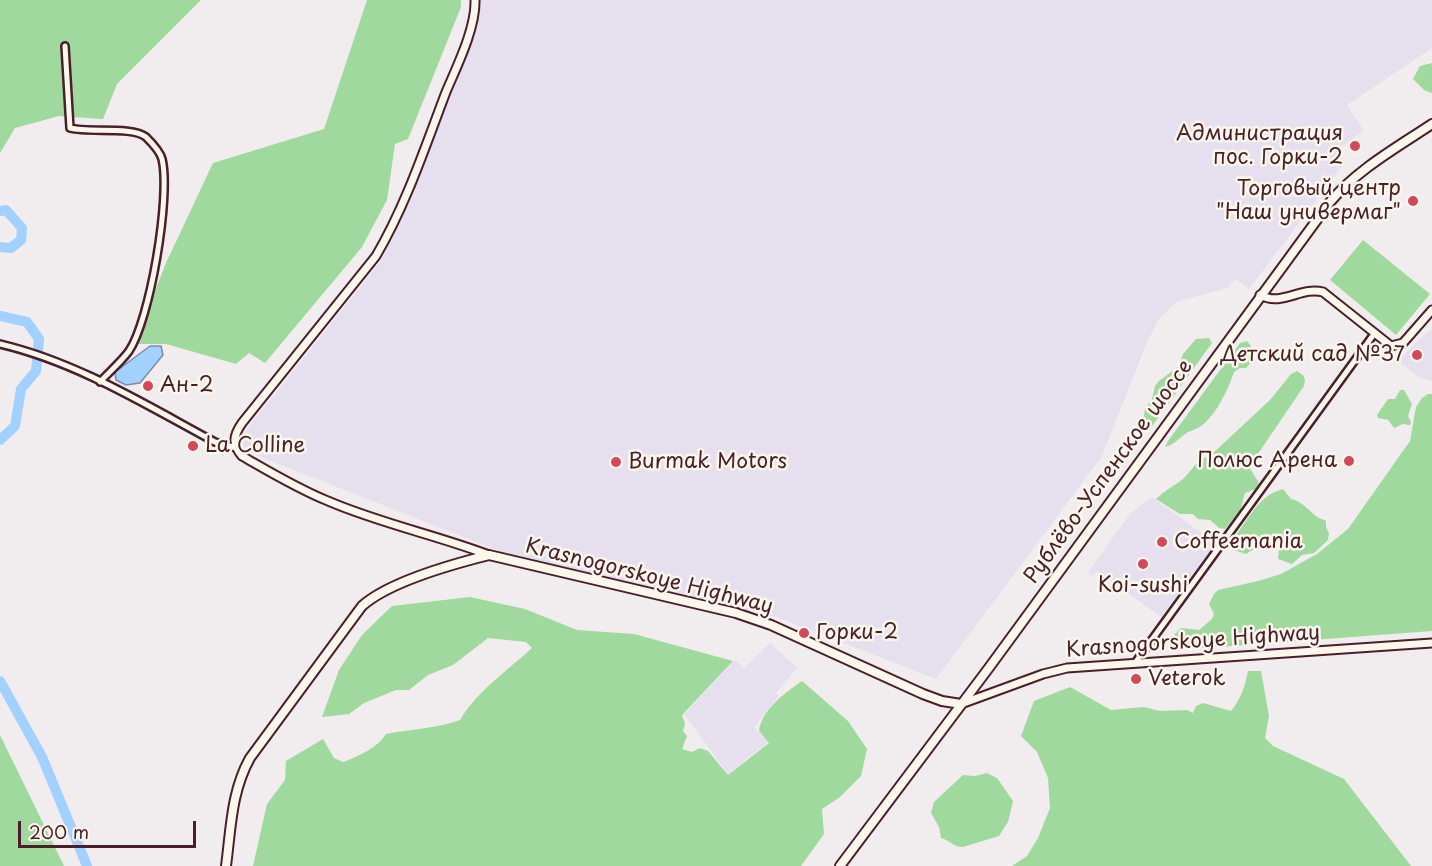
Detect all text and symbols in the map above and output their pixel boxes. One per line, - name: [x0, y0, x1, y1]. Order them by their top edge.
- place label: Администрация пос. Горки-2: [1176, 121, 1343, 171]
- marker: Администрация пос. Горки-2: [1348, 139, 1362, 153]
- place label: Торговый центр "Наш универмаг": [1216, 176, 1401, 226]
- marker: Торговый центр "Наш универмаг": [1406, 194, 1420, 208]
- place label: Детский сад №37: [1221, 342, 1405, 368]
- marker: Детский сад №37: [1410, 348, 1424, 362]
- street label: Рублёво-Успенское шоссе: [1019, 355, 1199, 589]
- place label: Ан-2: [160, 373, 214, 399]
- marker: Ан-2: [141, 379, 155, 393]
- place label: La Colline: [205, 433, 305, 459]
- marker: La Colline: [186, 439, 200, 453]
- place label: Полюс Арена: [1197, 448, 1337, 474]
- place label: Burmak Motors: [628, 449, 787, 475]
- marker: Полюс Арена: [1342, 454, 1356, 468]
- marker: Burmak Motors: [609, 455, 623, 469]
- place label: Coffeemania: [1174, 529, 1303, 555]
- street label: Krasnogorskoye Highway: [522, 534, 776, 620]
- marker: Coffeemania: [1155, 535, 1169, 549]
- marker: Koi-sushi: [1136, 557, 1150, 571]
- place label: Koi-sushi: [1098, 573, 1188, 599]
- place label: Горки-2: [816, 620, 898, 646]
- street label: Krasnogorskoye Highway: [1065, 621, 1321, 663]
- marker: Горки-2: [797, 626, 811, 640]
- place label: Veterok: [1148, 666, 1226, 692]
- marker: Veterok: [1129, 672, 1143, 686]
- scale bar: [21, 809, 200, 847]
- text: 200 m: [29, 818, 89, 845]

